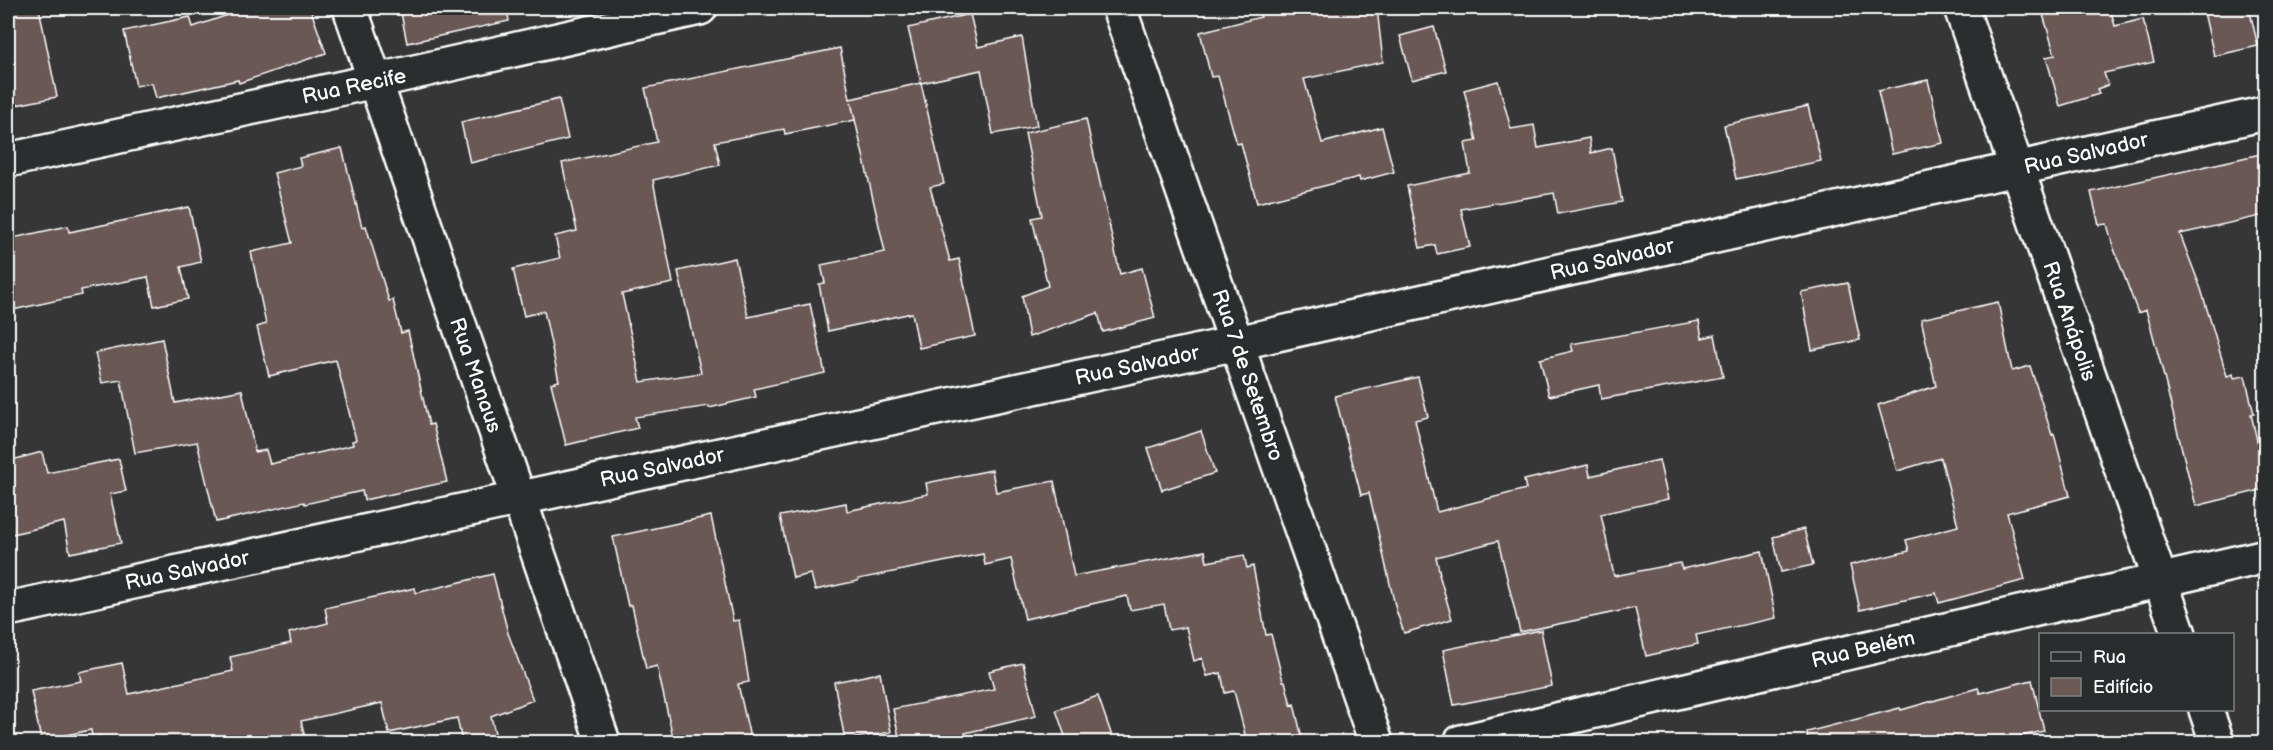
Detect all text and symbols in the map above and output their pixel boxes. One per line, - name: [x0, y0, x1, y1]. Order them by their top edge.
- street label: Rua Recife: [300, 63, 408, 110]
- street label: Rua Salvador: [2022, 127, 2151, 180]
- street label: Rua Salvador: [1548, 233, 1677, 286]
- street label: Rua Anápolis: [2037, 258, 2102, 384]
- street label: Rua 7 de Setembro: [1206, 286, 1289, 464]
- street label: Rua Manaus: [444, 314, 507, 436]
- street label: Rua Salvador: [1073, 340, 1202, 391]
- street label: Rua Salvador: [598, 442, 727, 493]
- street label: Rua Salvador: [123, 545, 252, 596]
- street label: Rua Belém: [1809, 625, 1917, 674]
- legend: [2039, 633, 2234, 711]
- text: Rua: [2093, 647, 2126, 668]
- text: Edifício: [2093, 677, 2153, 698]

